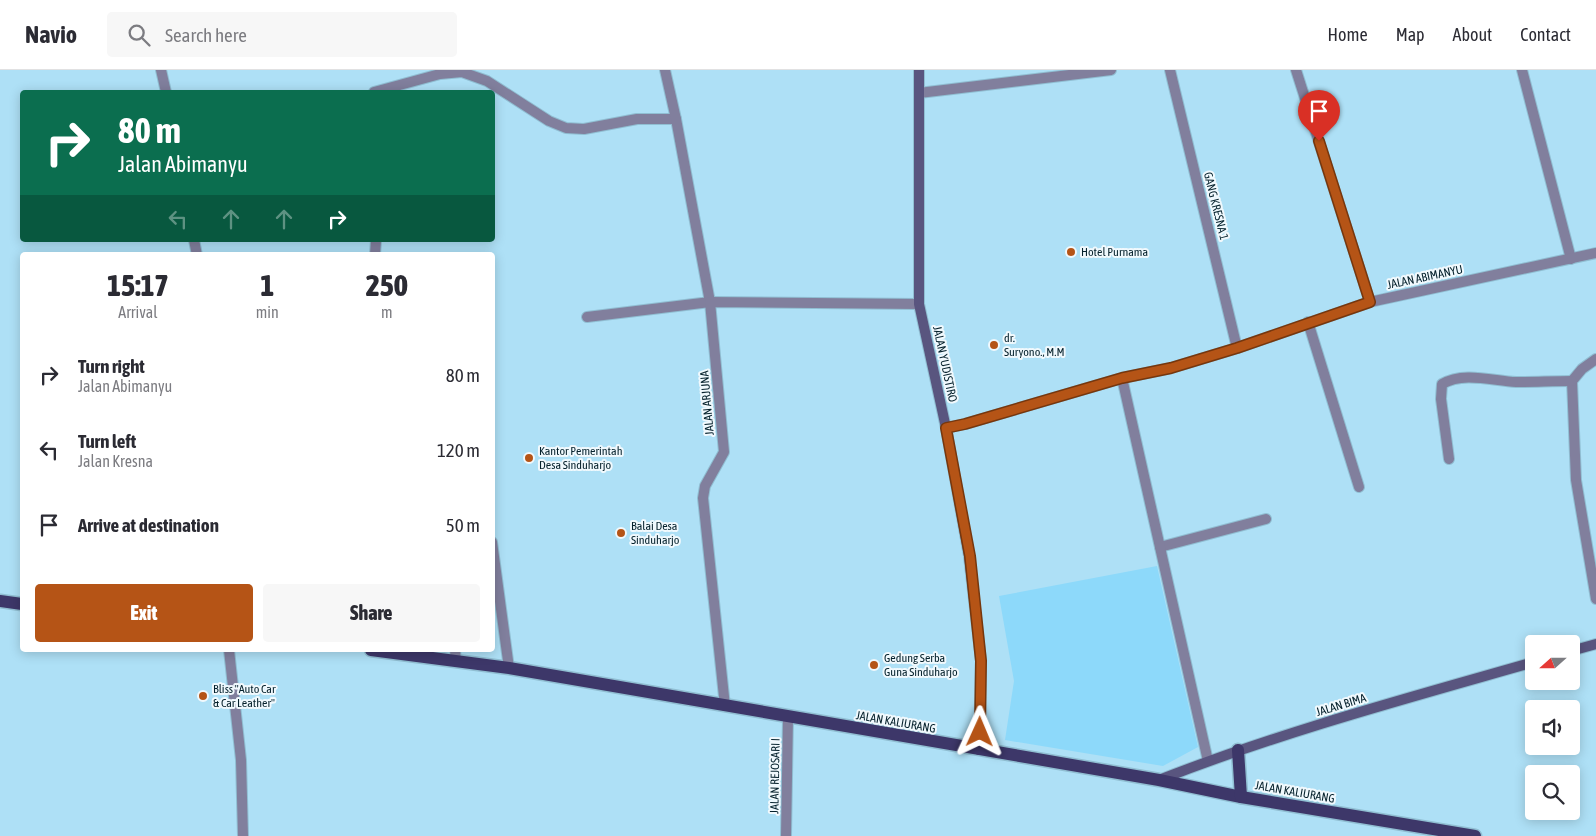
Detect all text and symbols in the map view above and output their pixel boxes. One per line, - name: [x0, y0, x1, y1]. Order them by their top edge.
- search box: [107, 12, 457, 57]
- text: Navio: [25, 21, 77, 48]
- icon: search: [125, 21, 153, 49]
- text: Search here: [165, 24, 247, 46]
- text: Home: [1328, 24, 1368, 45]
- text: Map: [1396, 24, 1425, 45]
- text: About: [1453, 24, 1492, 45]
- text: Contact: [1520, 24, 1571, 45]
- pin: [1298, 90, 1340, 141]
- icon: arrive: [1305, 97, 1333, 125]
- icon: right: [35, 110, 100, 175]
- text: 80 m: [118, 110, 181, 150]
- text: Jalan Abimanyu: [118, 151, 248, 177]
- street label: GANG KRESNA 1: [1201, 171, 1231, 242]
- icon: left: [164, 205, 192, 233]
- icon: ahead: [217, 205, 245, 233]
- icon: ahead: [270, 205, 298, 233]
- icon: right: [323, 205, 351, 233]
- place label: Hotel Purnama: [1081, 245, 1148, 259]
- marker: Hotel Purnama: [1065, 246, 1077, 258]
- street label: JALAN ABIMANYU: [1386, 262, 1464, 292]
- text: 15:17: [107, 268, 169, 302]
- text: 1: [260, 268, 274, 302]
- text: 250: [366, 268, 408, 302]
- text: Arrival: [118, 303, 157, 321]
- text: min: [256, 303, 279, 321]
- text: m: [381, 303, 393, 321]
- street label: JALAN YUDISTIRO: [930, 325, 960, 403]
- place label: dr. Suryono., M.M: [1004, 331, 1064, 359]
- marker: dr. Suryono., M.M: [988, 339, 1000, 351]
- text: Turn right: [78, 355, 145, 377]
- icon: right: [35, 361, 63, 389]
- text: 80 m: [446, 364, 480, 386]
- street label: JALAN ARJUNA: [697, 370, 717, 436]
- text: Jalan Abimanyu: [78, 377, 172, 395]
- text: Turn left: [78, 430, 136, 452]
- icon: left: [35, 436, 63, 464]
- text: 120 m: [437, 439, 480, 461]
- place label: Kantor Pemerintah Desa Sinduharjo: [539, 444, 622, 472]
- text: Jalan Kresna: [78, 452, 153, 470]
- marker: Kantor Pemerintah Desa Sinduharjo: [523, 452, 535, 464]
- icon: arrive: [35, 511, 63, 539]
- text: Arrive at destination: [78, 514, 219, 536]
- text: 50 m: [446, 514, 480, 536]
- place label: Balai Desa Sinduharjo: [631, 519, 680, 547]
- marker: Balai Desa Sinduharjo: [615, 527, 627, 539]
- button: Exit: [35, 584, 253, 642]
- button: Share: [263, 584, 480, 642]
- north arrow: [1525, 635, 1580, 690]
- map controls: [1525, 635, 1580, 820]
- place label: Gedung Serba Guna Sinduharjo: [884, 651, 958, 679]
- marker: Gedung Serba Guna Sinduharjo: [868, 659, 880, 671]
- place label: Bliss "Auto Car & Car Leather": [213, 682, 276, 710]
- marker: Bliss "Auto Car & Car Leather": [197, 690, 209, 702]
- street label: JALAN BIMA: [1314, 691, 1368, 719]
- button: sound: [1525, 700, 1580, 755]
- position arrow: [953, 705, 1005, 757]
- street label: JALAN KALIURANG: [855, 708, 937, 736]
- street label: JALAN REJOSARI I: [767, 738, 783, 814]
- button: search: [1525, 765, 1580, 820]
- street label: JALAN KALIURANG: [1254, 778, 1336, 806]

